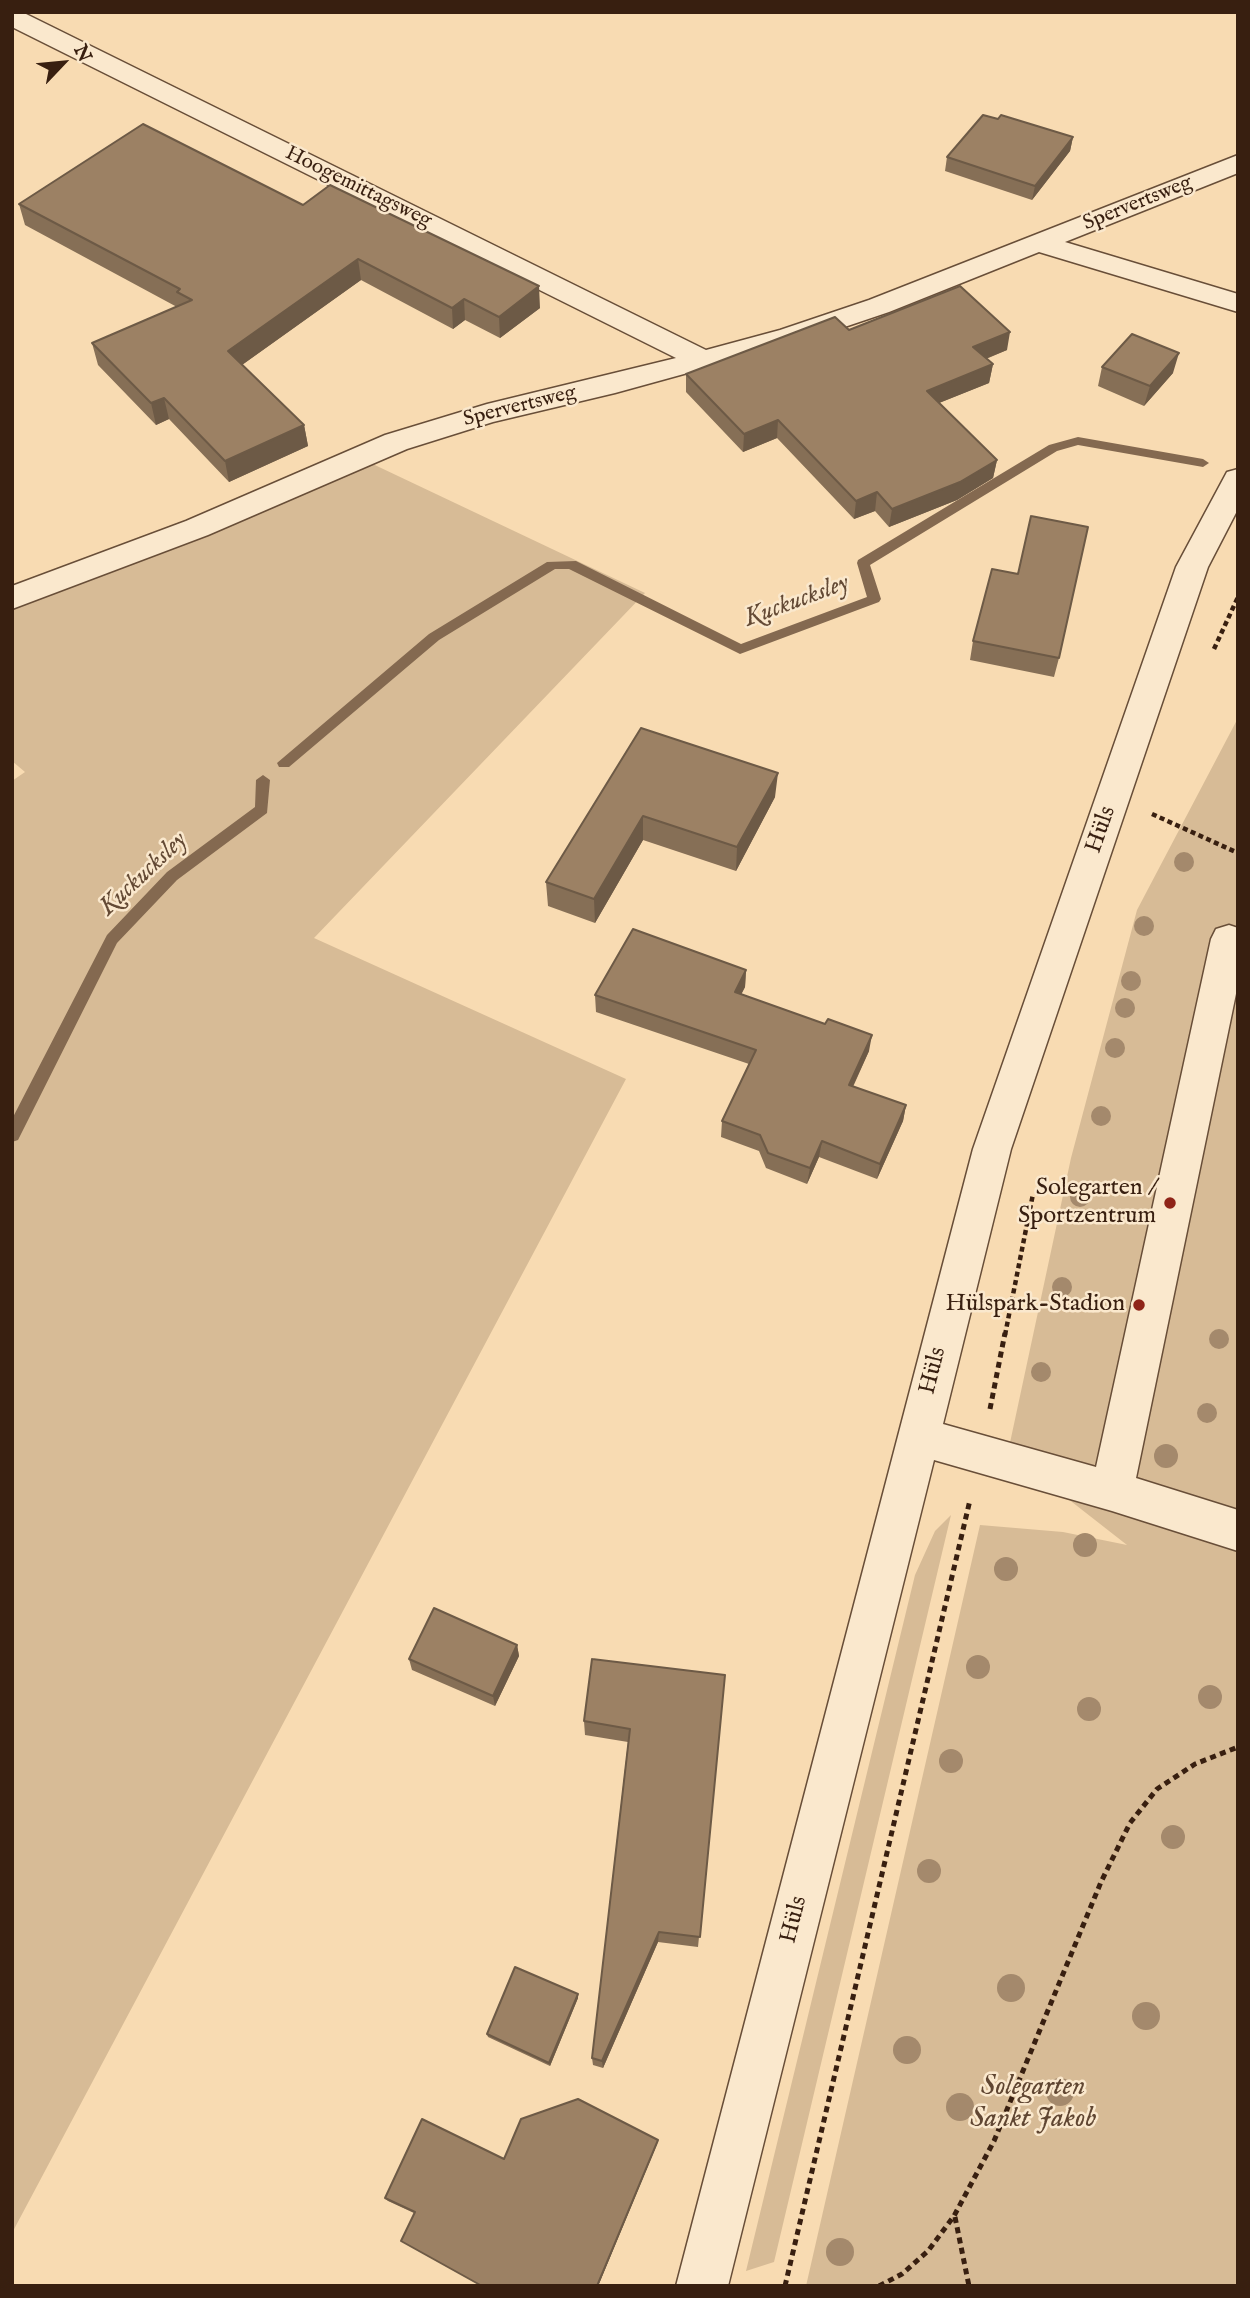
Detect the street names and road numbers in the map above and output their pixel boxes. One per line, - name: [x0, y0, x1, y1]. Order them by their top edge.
- street label: Hoogemittagsweg: [280, 142, 436, 234]
- street label: Spervertsweg: [1080, 171, 1196, 237]
- street label: Spervertsweg: [461, 381, 579, 433]
- street label: Hüls: [1081, 803, 1123, 857]
- street label: Hüls: [914, 1344, 954, 1398]
- street label: Hüls: [775, 1893, 815, 1947]

